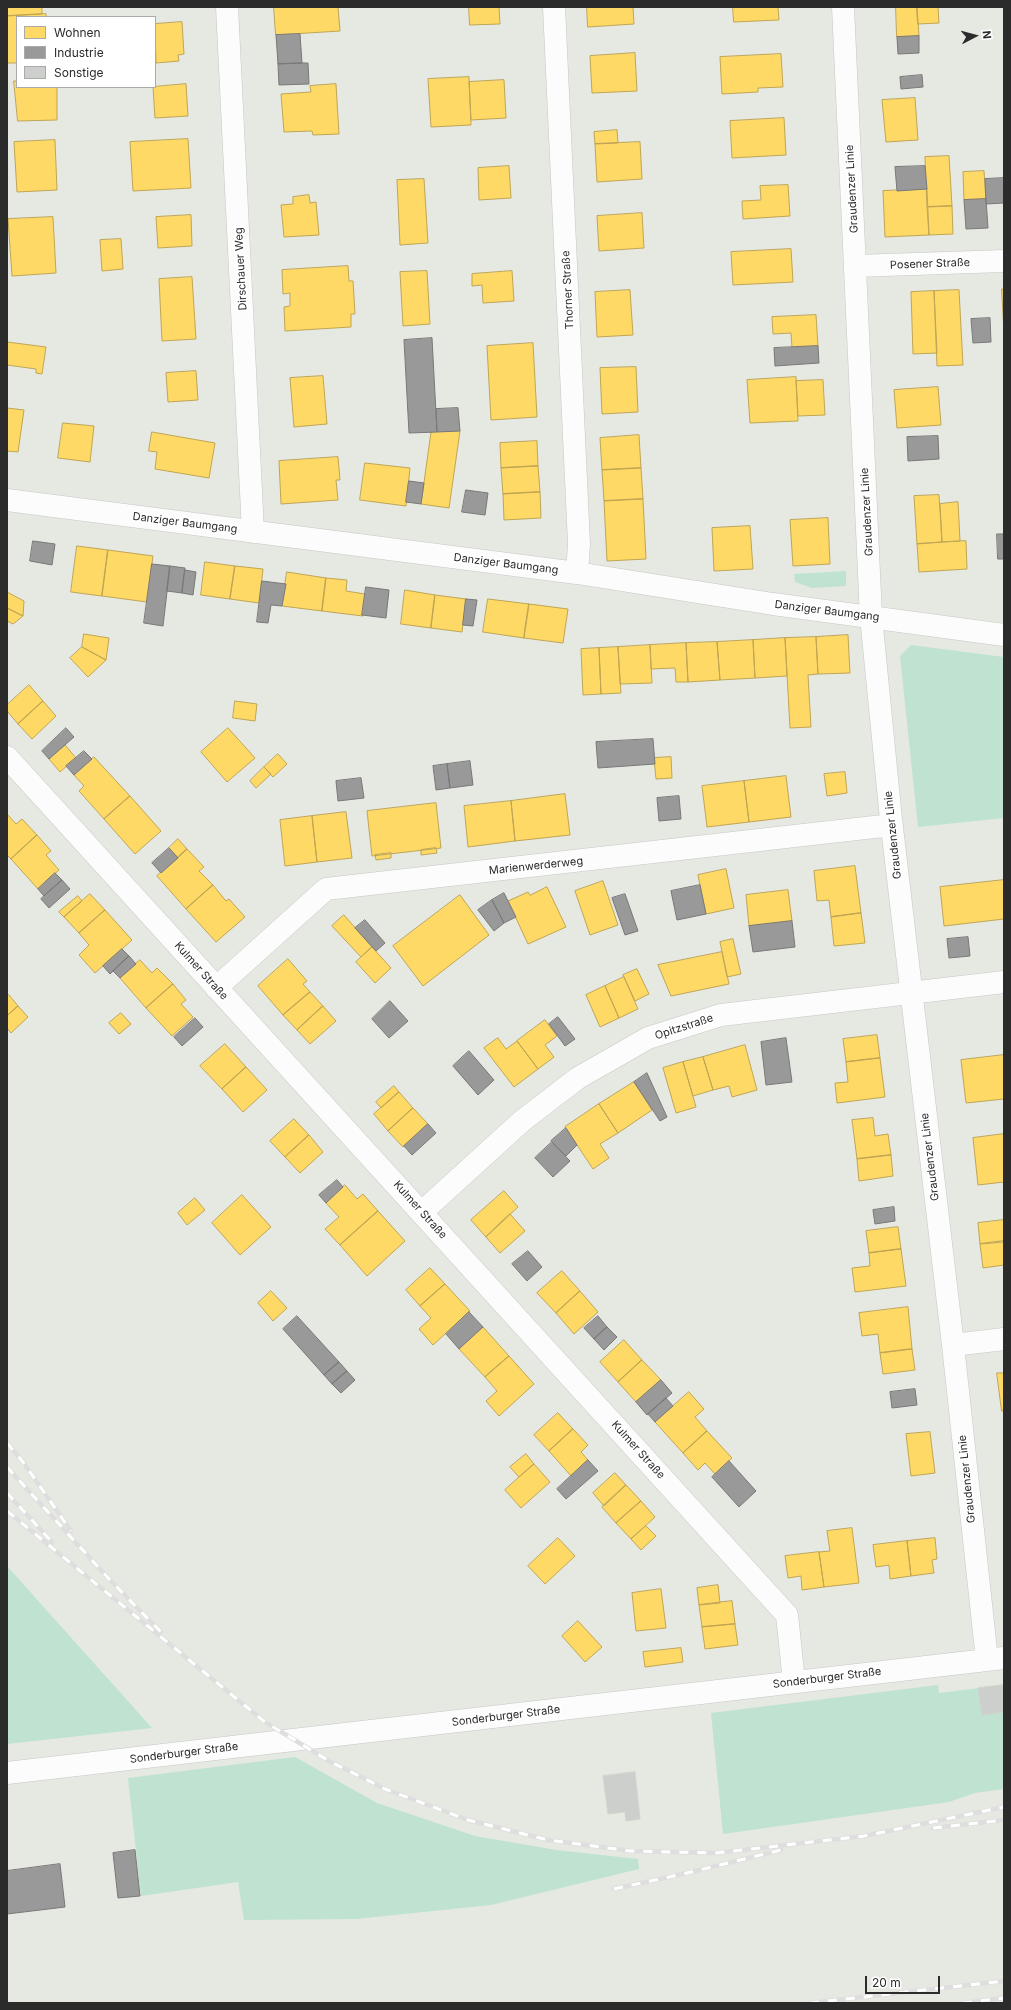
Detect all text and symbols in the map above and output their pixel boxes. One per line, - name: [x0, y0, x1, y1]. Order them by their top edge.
- legend: [16, 16, 156, 88]
- north arrow: [955, 16, 995, 56]
- text: Wohnen: [54, 25, 101, 40]
- text: N: [980, 30, 994, 40]
- text: Industrie: [54, 45, 104, 60]
- text: Sonstige: [54, 65, 104, 80]
- street label: Graudenzer Linie: [843, 144, 861, 234]
- street label: Dirschauer Weg: [232, 227, 250, 311]
- street label: Thorner Straße: [559, 250, 577, 330]
- street label: Posener Straße: [890, 256, 970, 272]
- street label: Graudenzer Linie: [858, 467, 876, 557]
- street label: Danziger Baumgang: [132, 510, 238, 536]
- street label: Danziger Baumgang: [453, 551, 559, 577]
- street label: Danziger Baumgang: [774, 598, 880, 624]
- street label: Graudenzer Linie: [882, 790, 904, 880]
- street label: Marienwerderweg: [488, 854, 584, 878]
- street label: Kulmer Straße: [171, 939, 231, 1003]
- street label: Opitzstraße: [653, 1011, 715, 1043]
- street label: Graudenzer Linie: [918, 1112, 942, 1202]
- street label: Kulmer Straße: [390, 1178, 450, 1242]
- street label: Kulmer Straße: [608, 1418, 668, 1482]
- street label: Graudenzer Linie: [956, 1434, 978, 1524]
- street label: Sonderburger Straße: [772, 1665, 882, 1691]
- street label: Sonderburger Straße: [451, 1703, 561, 1729]
- street label: Sonderburger Straße: [129, 1740, 239, 1766]
- scale bar: [867, 1968, 942, 1994]
- text: 20 m: [872, 1975, 901, 1990]

